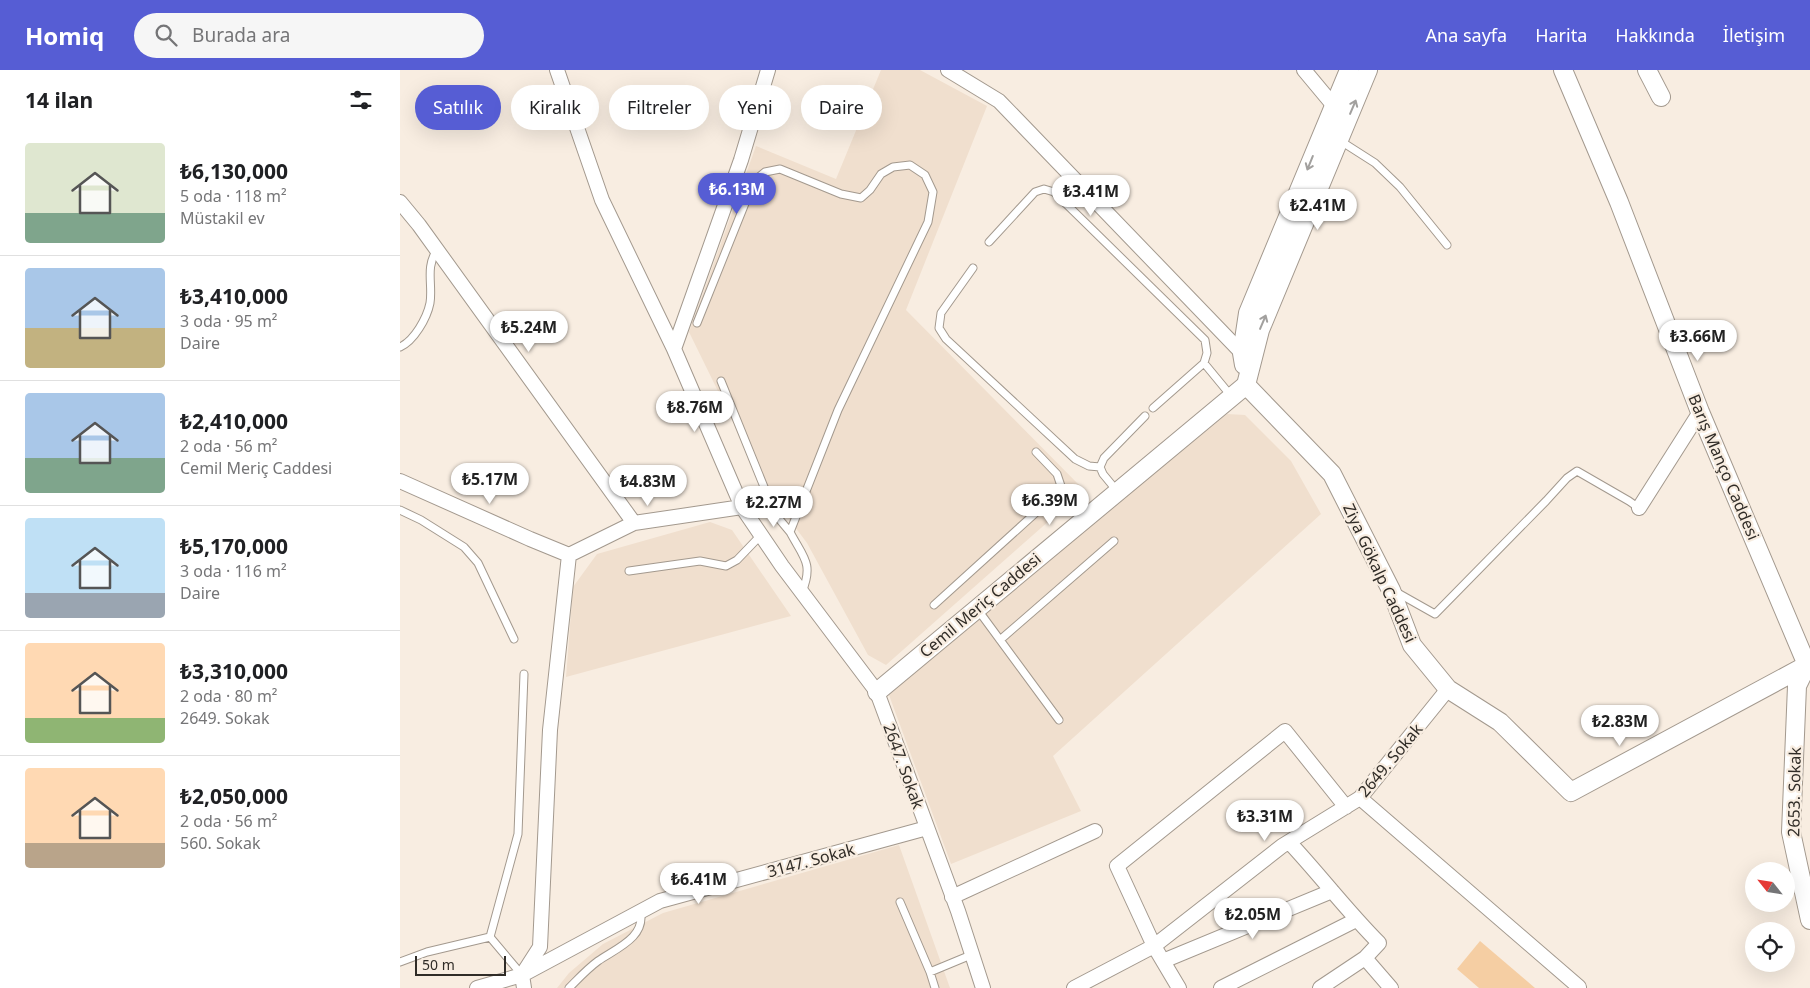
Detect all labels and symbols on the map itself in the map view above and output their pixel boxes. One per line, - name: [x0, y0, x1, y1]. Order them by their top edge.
- one-way arrow: [1348, 100, 1358, 115]
- one-way arrow: [1305, 155, 1314, 171]
- pin: ₺6.13M: [696, 172, 778, 215]
- pin: ₺3.41M: [1050, 174, 1132, 217]
- pin: ₺2.41M: [1277, 189, 1359, 231]
- pin: ₺5.24M: [488, 310, 570, 353]
- one-way arrow: [1259, 315, 1268, 330]
- pin: ₺3.66M: [1657, 320, 1739, 362]
- pin: ₺8.76M: [654, 390, 736, 433]
- street label: Barış Manço Caddesi: [1683, 391, 1765, 543]
- pin: ₺5.17M: [449, 462, 531, 505]
- pin: ₺4.83M: [607, 464, 689, 507]
- pin: ₺6.39M: [1009, 484, 1091, 526]
- pin: ₺2.27M: [733, 486, 815, 528]
- street label: Ziya Gökalp Caddesi: [1338, 500, 1422, 646]
- street label: Cemil Meriç Caddesi: [915, 548, 1045, 662]
- pin: ₺2.83M: [1579, 704, 1661, 747]
- street label: 2649. Sokak: [1353, 718, 1428, 801]
- street label: 2647. Sokak: [878, 720, 930, 812]
- street label: 2653. Sokak: [1782, 747, 1806, 837]
- pin: ₺3.31M: [1224, 800, 1306, 842]
- street label: 3147. Sokak: [765, 838, 858, 882]
- pin: ₺6.41M: [658, 862, 740, 905]
- north arrow: [1745, 862, 1795, 912]
- pin: ₺2.05M: [1212, 898, 1294, 940]
- scale bar: [415, 953, 506, 976]

